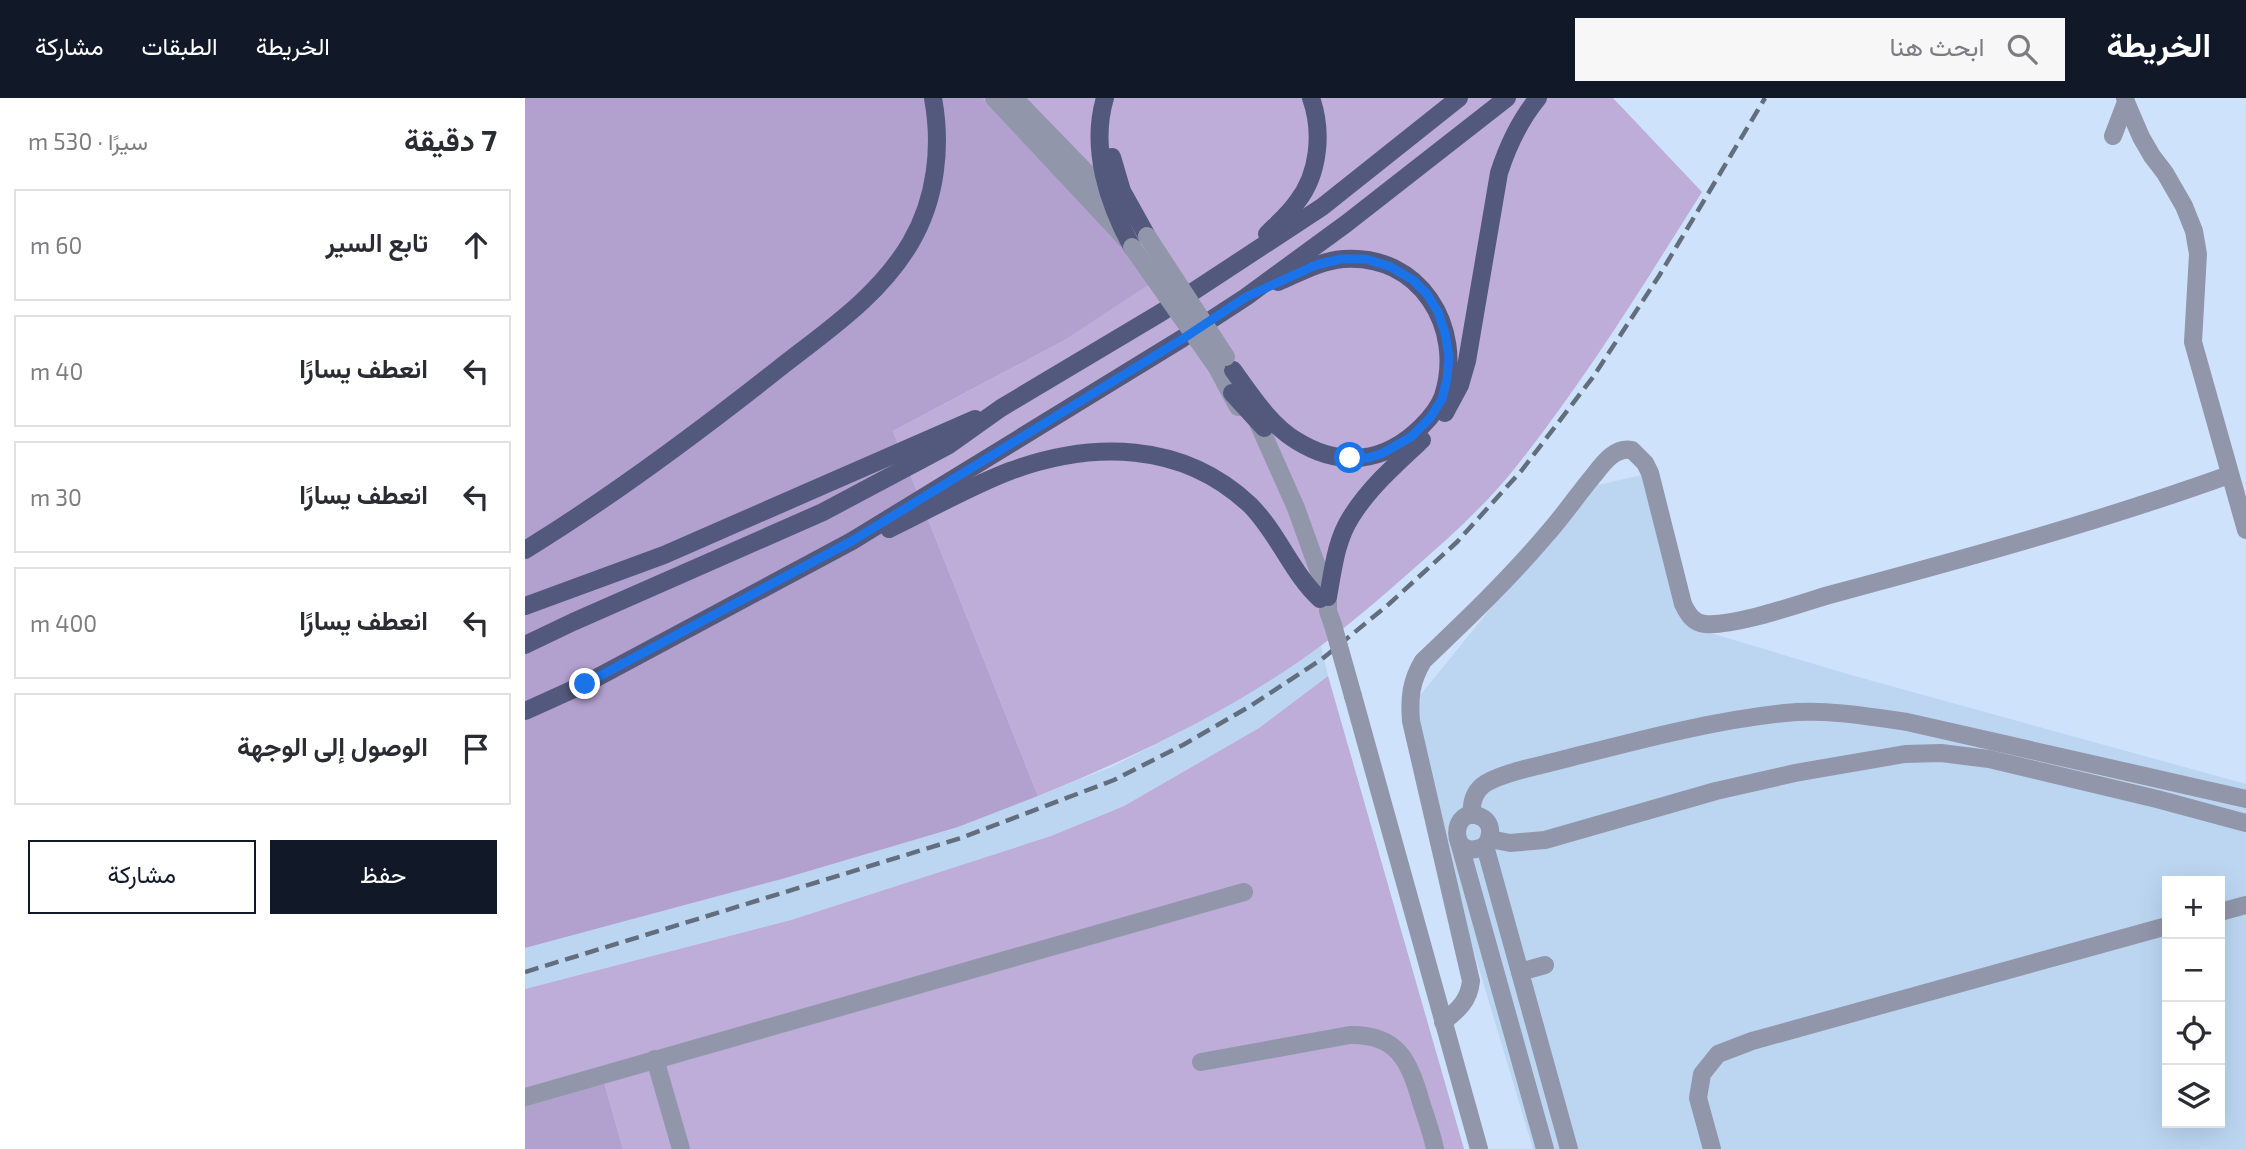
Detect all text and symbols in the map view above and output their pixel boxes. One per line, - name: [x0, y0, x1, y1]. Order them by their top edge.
- search box: [1575, 18, 2065, 81]
- text: الخريطة: [2107, 24, 2211, 64]
- text: ابحث هنا: [1890, 30, 1985, 61]
- icon: search: [2003, 30, 2041, 68]
- text: مشاركة: [35, 31, 103, 60]
- text: الطبقات: [141, 31, 218, 60]
- text: الخريطة: [256, 31, 330, 60]
- text: 7 دقيقة: [404, 121, 497, 157]
- text: سيرًا · 530 m: [28, 127, 148, 155]
- text: تابع السير: [325, 226, 428, 257]
- icon: ahead: [457, 226, 495, 264]
- text: 60 m: [30, 231, 82, 259]
- text: انعطف يسارًا: [299, 352, 428, 383]
- icon: left: [457, 352, 495, 390]
- text: 40 m: [30, 357, 83, 385]
- route start: [1334, 442, 1365, 473]
- text: انعطف يسارًا: [299, 478, 428, 509]
- icon: left: [457, 478, 495, 516]
- text: 30 m: [30, 483, 82, 511]
- text: انعطف يسارًا: [299, 604, 428, 635]
- icon: left: [457, 604, 495, 642]
- text: 400 m: [30, 609, 97, 637]
- route end: [569, 668, 600, 699]
- text: الوصول إلى الوجهة: [237, 730, 428, 761]
- icon: arrive: [457, 730, 495, 768]
- button: مشاركة: [28, 840, 256, 914]
- button: حفظ: [270, 840, 497, 914]
- map controls: [2162, 876, 2225, 1128]
- button: +: [2162, 876, 2225, 939]
- button: −: [2162, 939, 2225, 1002]
- button: locate: [2162, 1002, 2225, 1065]
- button: layers: [2162, 1065, 2225, 1128]

